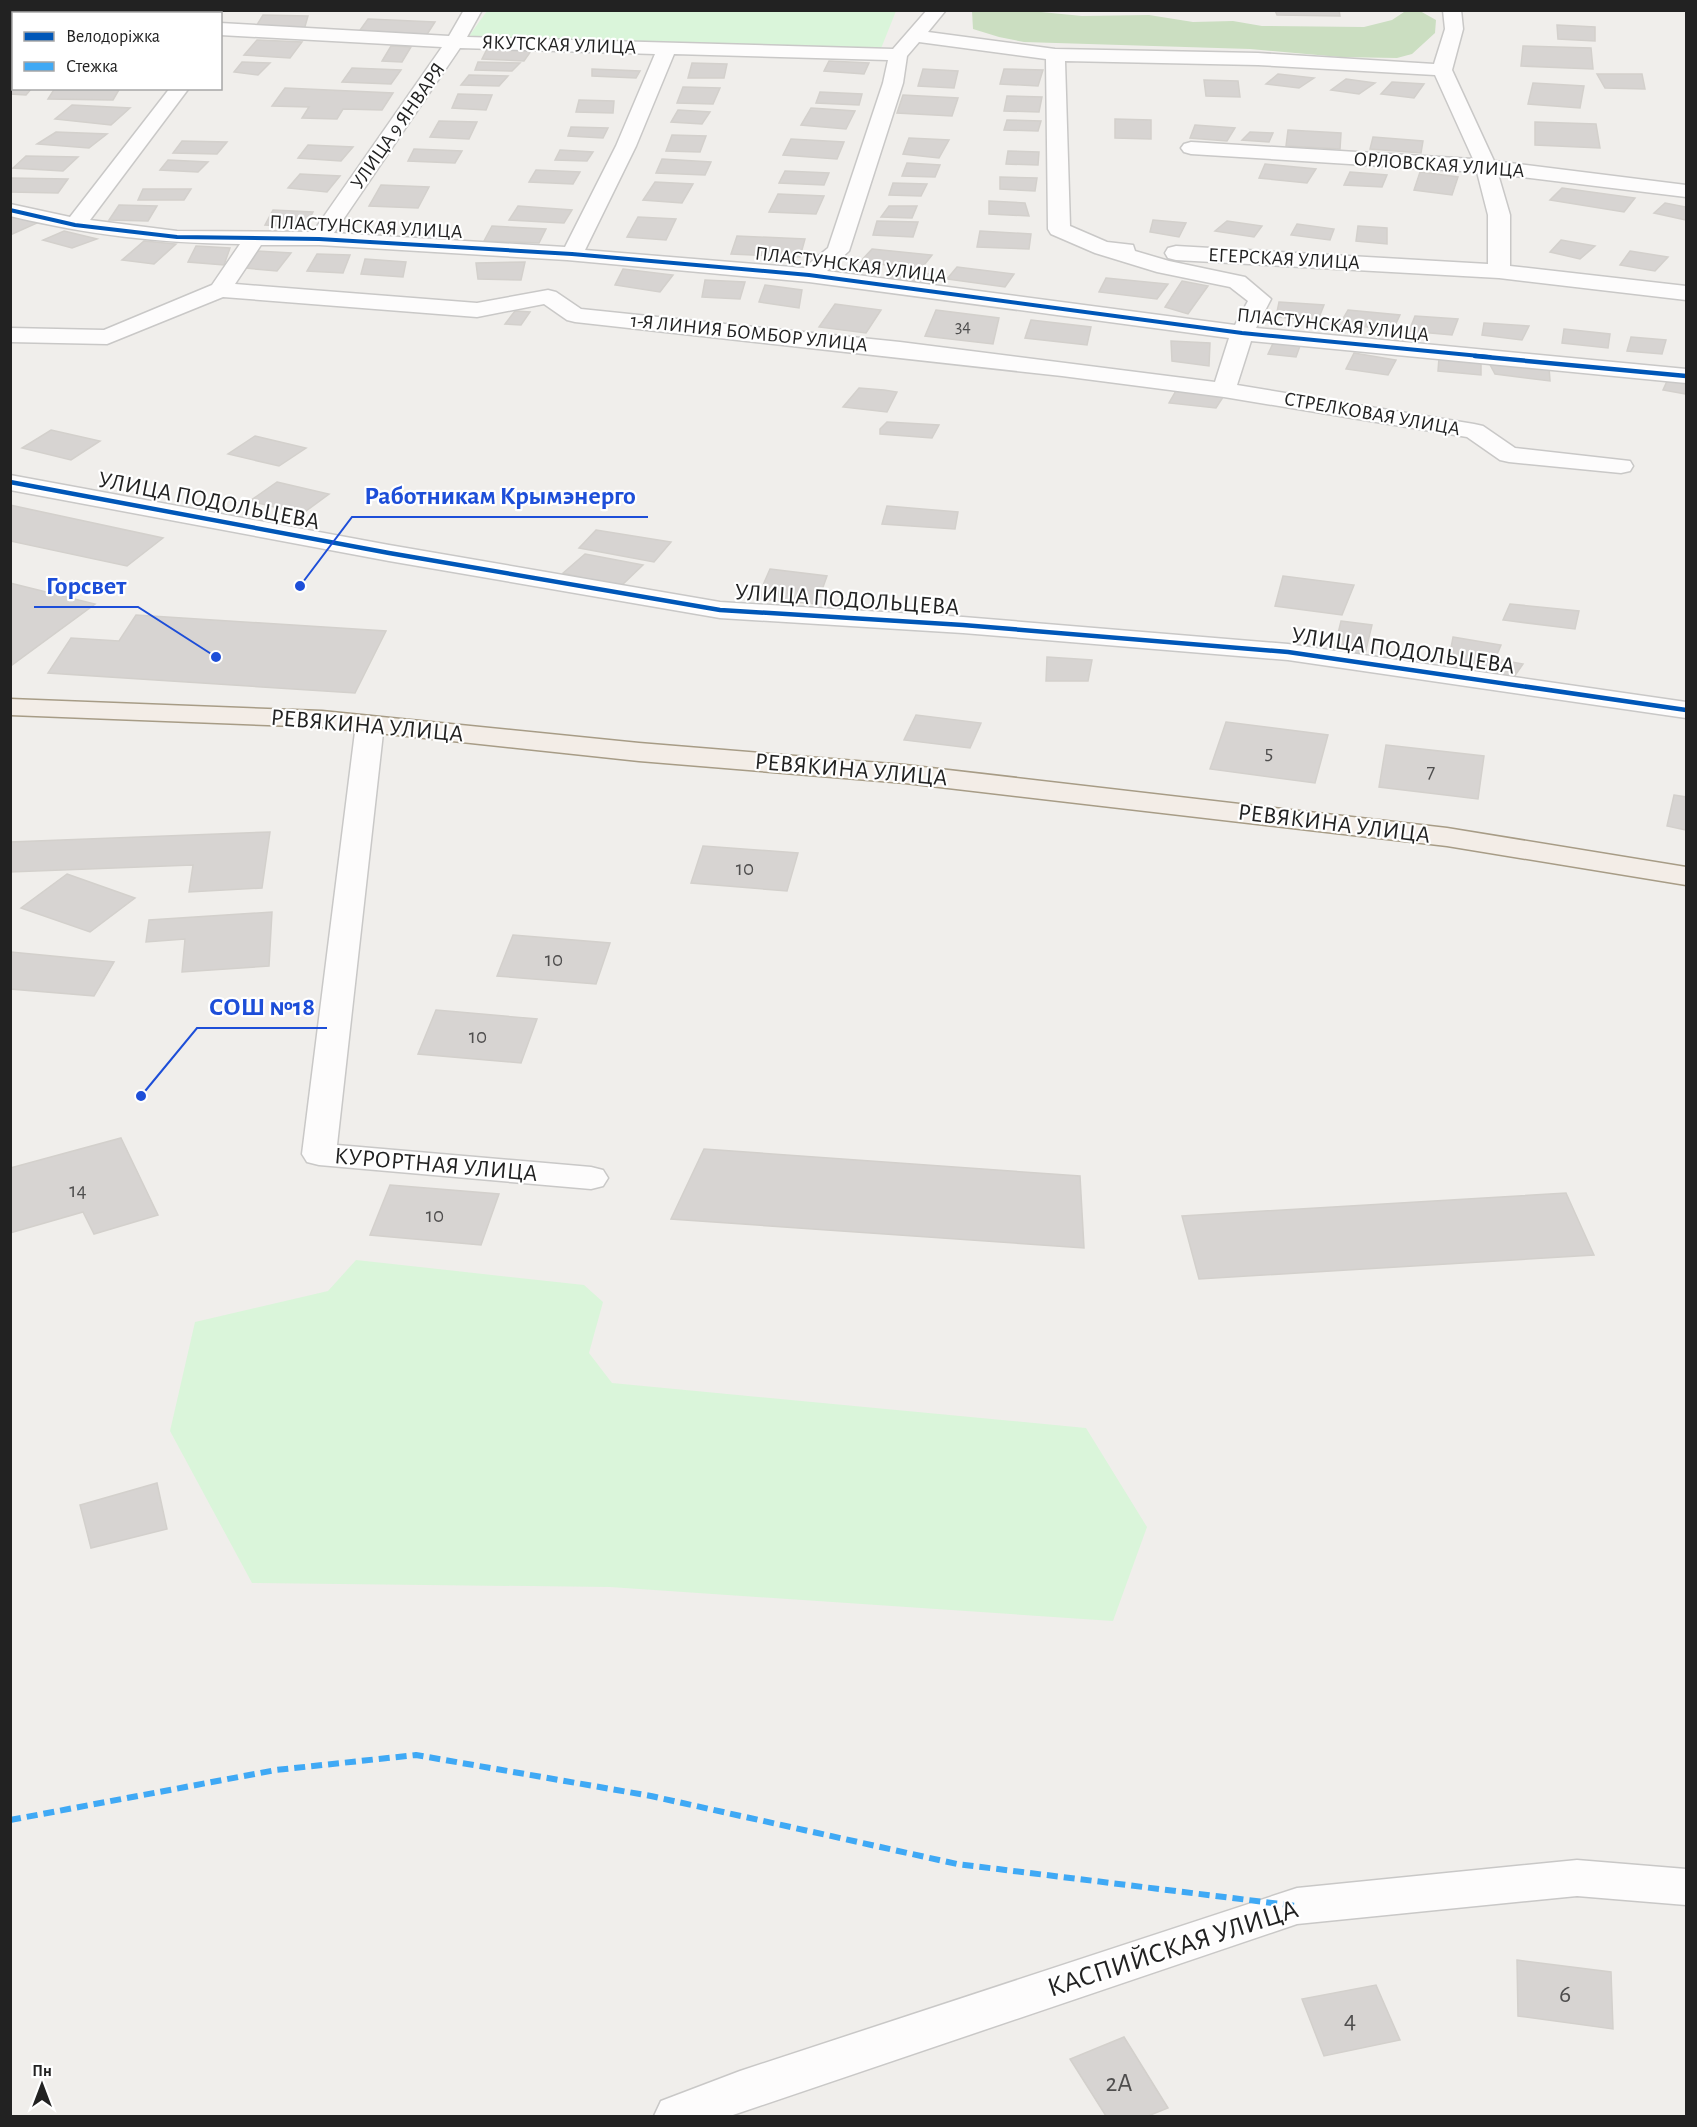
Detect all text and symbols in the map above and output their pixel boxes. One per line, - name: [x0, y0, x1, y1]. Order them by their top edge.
- legend: [12, 12, 222, 90]
- text: Велодоріжка: [66, 28, 160, 46]
- street label: ЯКУТСКАЯ УЛИЦА: [482, 32, 637, 58]
- text: Стежка: [66, 58, 118, 76]
- street label: УЛИЦА 9 ЯНВАРЯ: [347, 59, 449, 193]
- street label: ОРЛОВСКАЯ УЛИЦА: [1353, 149, 1525, 181]
- street label: ПЛАСТУНСКАЯ УЛИЦА: [269, 212, 463, 242]
- street label: ПЛАСТУНСКАЯ УЛИЦА: [754, 243, 948, 287]
- street label: ЕГЕРСКАЯ УЛИЦА: [1208, 245, 1361, 273]
- street label: ПЛАСТУНСКАЯ УЛИЦА: [1236, 305, 1430, 345]
- street label: 1-Я ЛИНИЯ БОМБОР УЛИЦА: [629, 311, 869, 355]
- house number: 34: [955, 318, 971, 336]
- street label: СТРЕЛКОВАЯ УЛИЦА: [1282, 389, 1462, 439]
- street label: УЛИЦА ПОДОЛЬЦЕВА: [96, 468, 322, 534]
- callout: Работникам Крымэнерго: [352, 473, 648, 517]
- text: Работникам Крымэнерго: [364, 483, 636, 509]
- callout: Горсвет: [34, 563, 138, 607]
- text: Горсвет: [46, 573, 127, 599]
- street label: УЛИЦА ПОДОЛЬЦЕВА: [734, 580, 960, 620]
- street label: УЛИЦА ПОДОЛЬЦЕВА: [1290, 623, 1516, 679]
- street label: РЕВЯКИНА УЛИЦА: [270, 706, 464, 746]
- house number: 5: [1265, 742, 1273, 763]
- street label: РЕВЯКИНА УЛИЦА: [754, 750, 948, 790]
- house number: 7: [1427, 761, 1436, 782]
- street label: РЕВЯКИНА УЛИЦА: [1236, 800, 1432, 848]
- house number: 10: [736, 858, 754, 879]
- house number: 10: [545, 949, 563, 970]
- callout: СОШ №18: [197, 984, 327, 1028]
- text: СОШ №18: [209, 994, 315, 1020]
- house number: 10: [469, 1026, 487, 1047]
- street label: КУРОРТНАЯ УЛИЦА: [333, 1144, 539, 1186]
- house number: 14: [69, 1180, 87, 1201]
- house number: 10: [426, 1205, 444, 1226]
- street label: КАСПИЙСКАЯ УЛИЦА: [1044, 1894, 1302, 2003]
- house number: 6: [1559, 1981, 1571, 2007]
- house number: 4: [1344, 2007, 1356, 2033]
- north arrow: [12, 2055, 72, 2115]
- text: Пн: [32, 2063, 52, 2079]
- house number: 2А: [1105, 2070, 1133, 2096]

